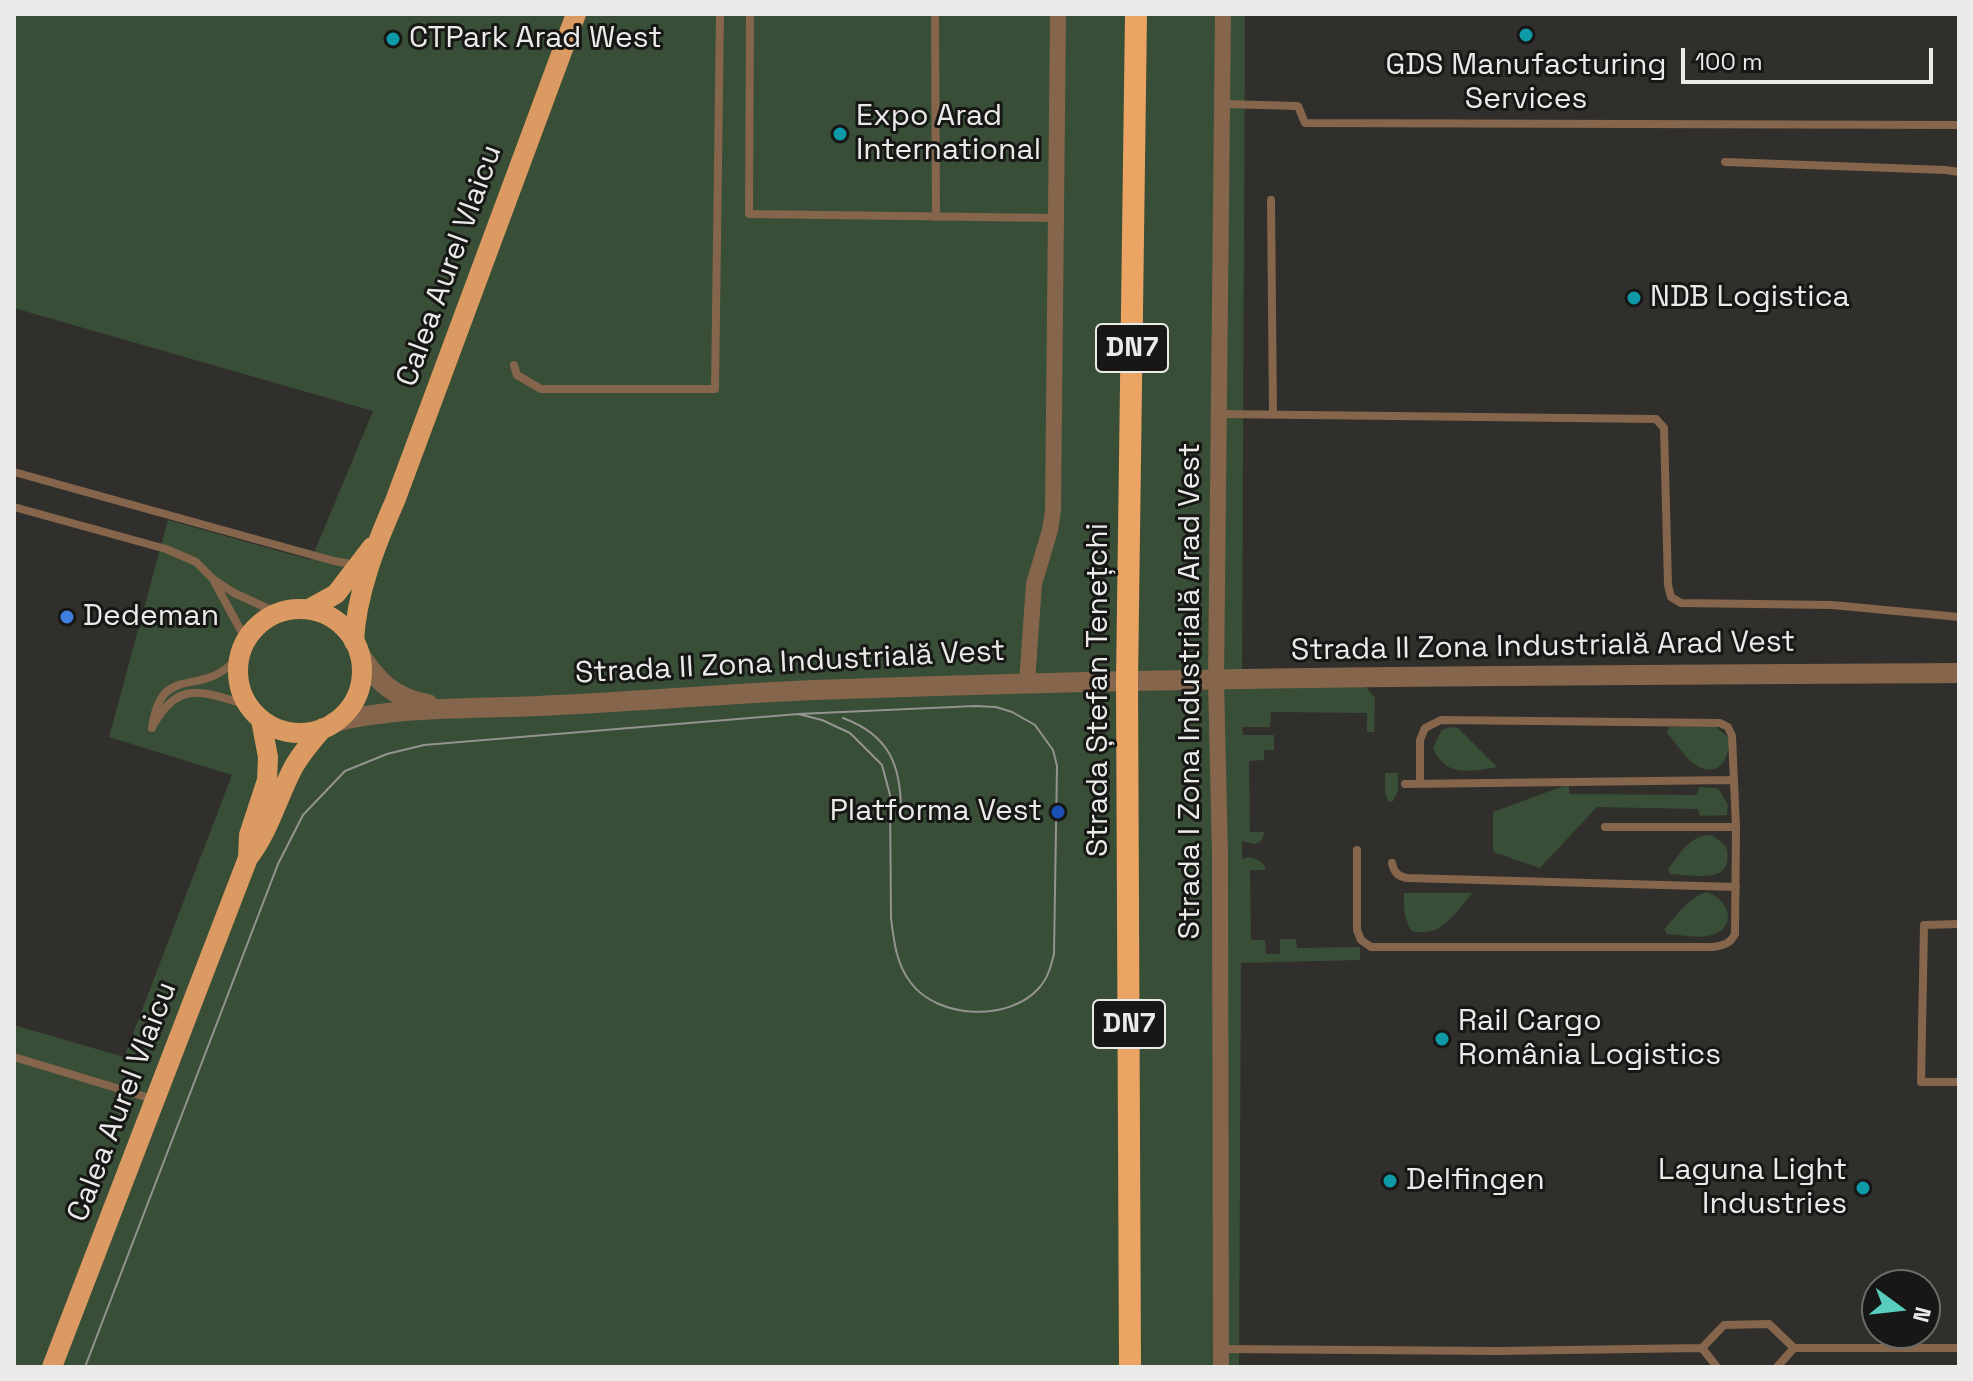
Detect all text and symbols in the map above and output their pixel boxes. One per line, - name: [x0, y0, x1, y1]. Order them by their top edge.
- place label: CTPark Arad West: [409, 21, 662, 57]
- marker: GDS Manufacturing Services: [1517, 26, 1535, 44]
- marker: CTPark Arad West: [384, 30, 402, 48]
- scale bar: [1685, 32, 1937, 82]
- text: 100 m: [1695, 46, 1763, 77]
- place label: GDS Manufacturing Services: [1385, 48, 1667, 118]
- place label: Expo Arad International: [856, 99, 1041, 170]
- marker: Expo Arad International: [831, 125, 849, 143]
- street label: Calea Aurel Vlaicu: [390, 140, 510, 392]
- place label: NDB Logistica: [1650, 280, 1850, 316]
- marker: NDB Logistica: [1625, 289, 1643, 307]
- road number: DN7: [1096, 324, 1168, 372]
- street label: Strada I Zona Industrială Arad Vest: [1173, 443, 1209, 939]
- street label: Strada Ștefan Tenețchi: [1081, 523, 1117, 857]
- place label: Dedeman: [83, 599, 219, 635]
- marker: Dedeman: [58, 608, 76, 626]
- street label: Strada II Zona Industrială Arad Vest: [1291, 625, 1795, 669]
- street label: Strada II Zona Industrială Vest: [574, 634, 1006, 692]
- place label: Platforma Vest: [830, 794, 1042, 830]
- marker: Platforma Vest: [1049, 803, 1067, 821]
- street label: Calea Aurel Vlaicu: [61, 977, 185, 1227]
- road number: DN7: [1093, 1000, 1165, 1048]
- place label: Rail Cargo România Logistics: [1458, 1004, 1721, 1074]
- marker: Rail Cargo România Logistics: [1433, 1030, 1451, 1048]
- place label: Laguna Light Industries: [1658, 1153, 1847, 1224]
- place label: Delfingen: [1406, 1163, 1545, 1199]
- marker: Delfingen: [1381, 1172, 1399, 1190]
- marker: Laguna Light Industries: [1854, 1179, 1872, 1197]
- north arrow: [1861, 1269, 1941, 1349]
- text: N: [1907, 1304, 1938, 1325]

